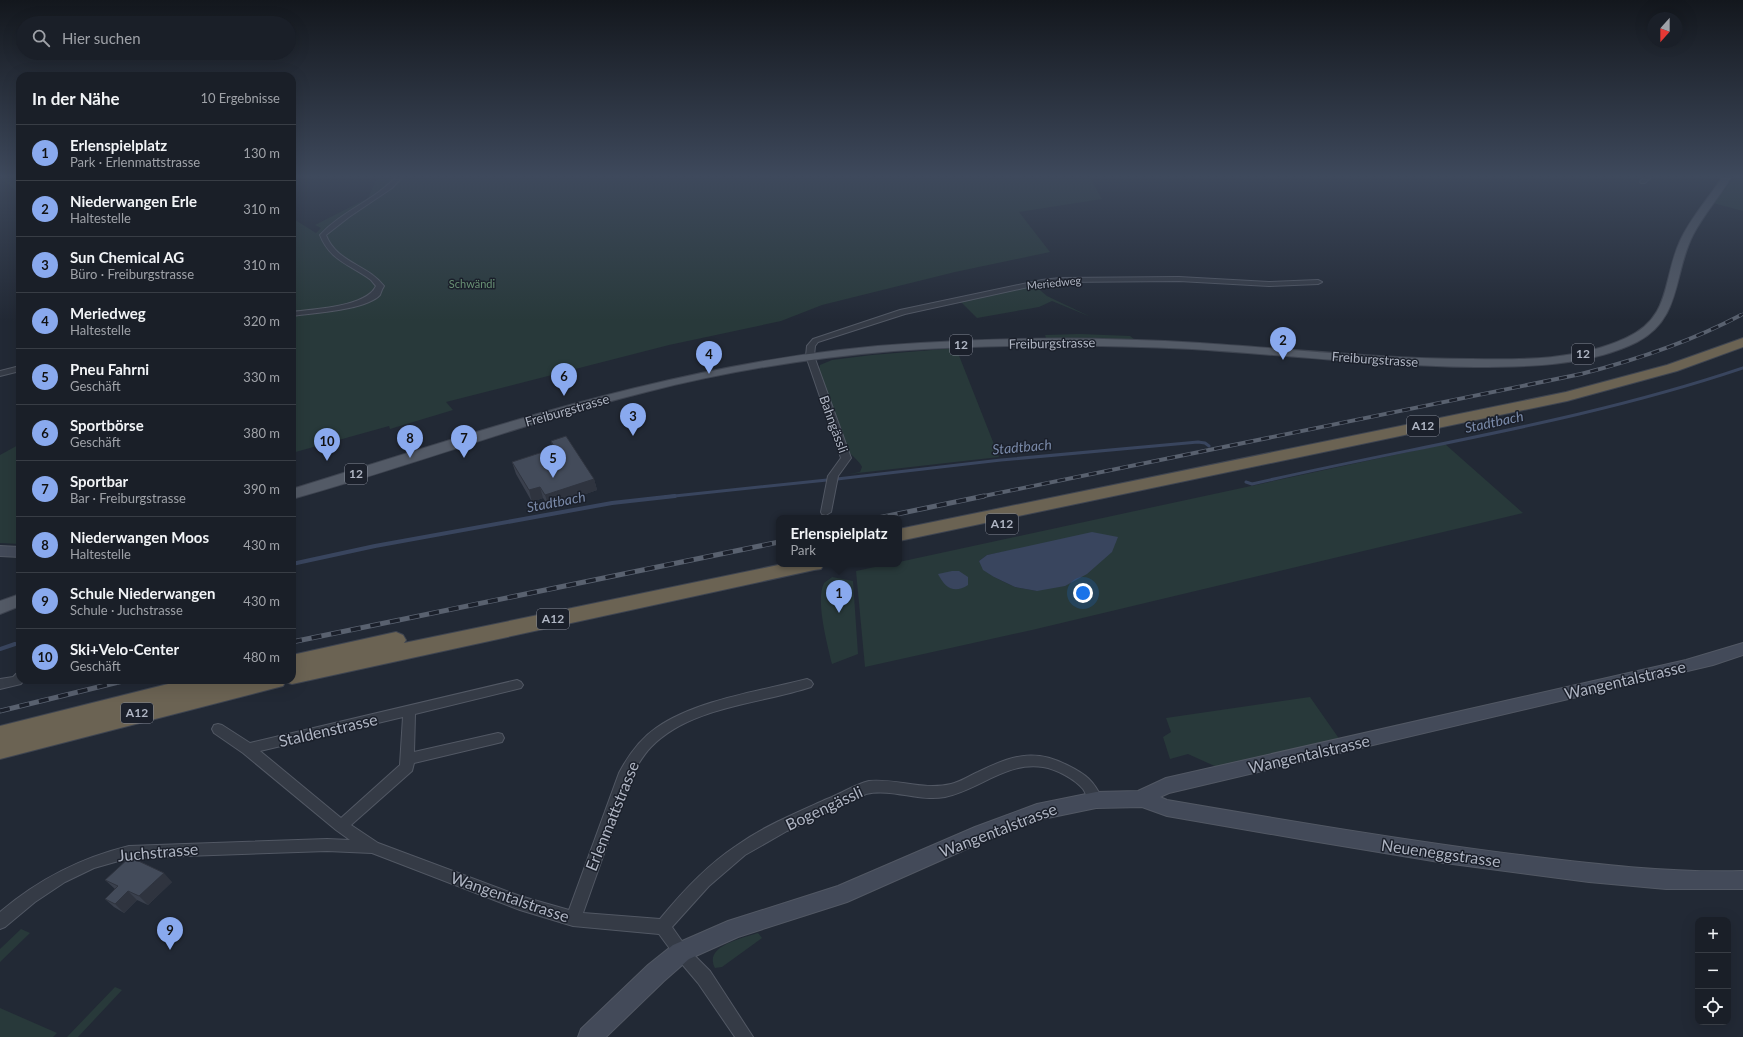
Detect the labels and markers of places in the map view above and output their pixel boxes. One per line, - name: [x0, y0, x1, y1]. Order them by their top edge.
- pin: 2: [1270, 327, 1296, 360]
- pin: 4: [696, 341, 722, 374]
- pin: 6: [551, 363, 577, 396]
- pin: 3: [620, 403, 646, 436]
- pin: 8: [397, 425, 423, 458]
- pin: 7: [451, 425, 477, 458]
- pin: 10: [314, 428, 340, 461]
- pin: 5: [540, 445, 566, 478]
- pin: 1: [826, 580, 852, 613]
- pin: 9: [157, 917, 183, 950]

